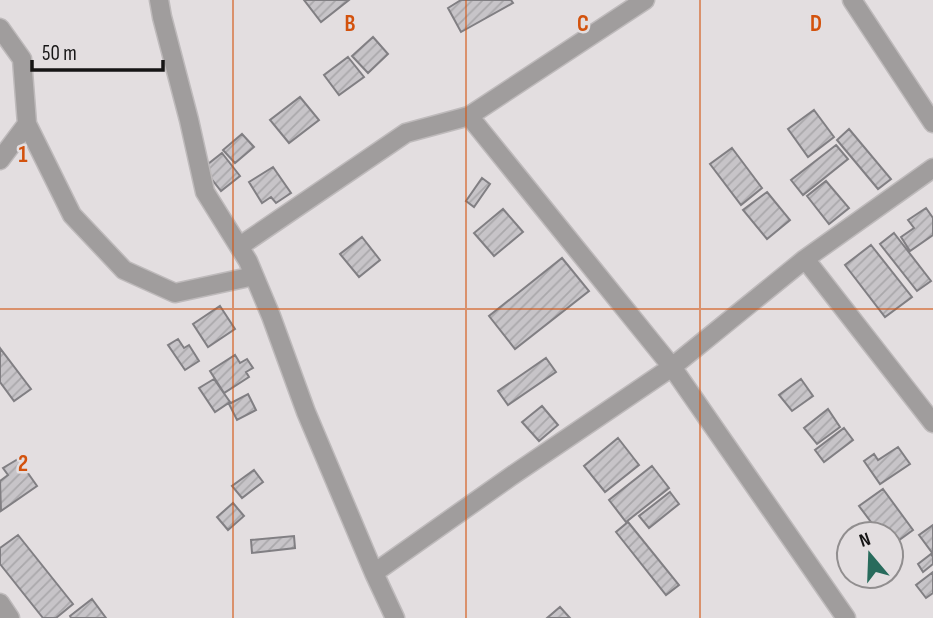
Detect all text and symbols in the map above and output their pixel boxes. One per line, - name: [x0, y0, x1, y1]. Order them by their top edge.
- text: B: [345, 10, 356, 38]
- text: C: [577, 10, 589, 38]
- text: D: [810, 10, 822, 38]
- scale bar: [32, 28, 163, 72]
- text: 50 m: [42, 41, 77, 66]
- text: 1: [18, 141, 28, 169]
- text: 2: [18, 450, 28, 478]
- north arrow: [835, 520, 905, 590]
- text: N: [856, 528, 873, 553]

